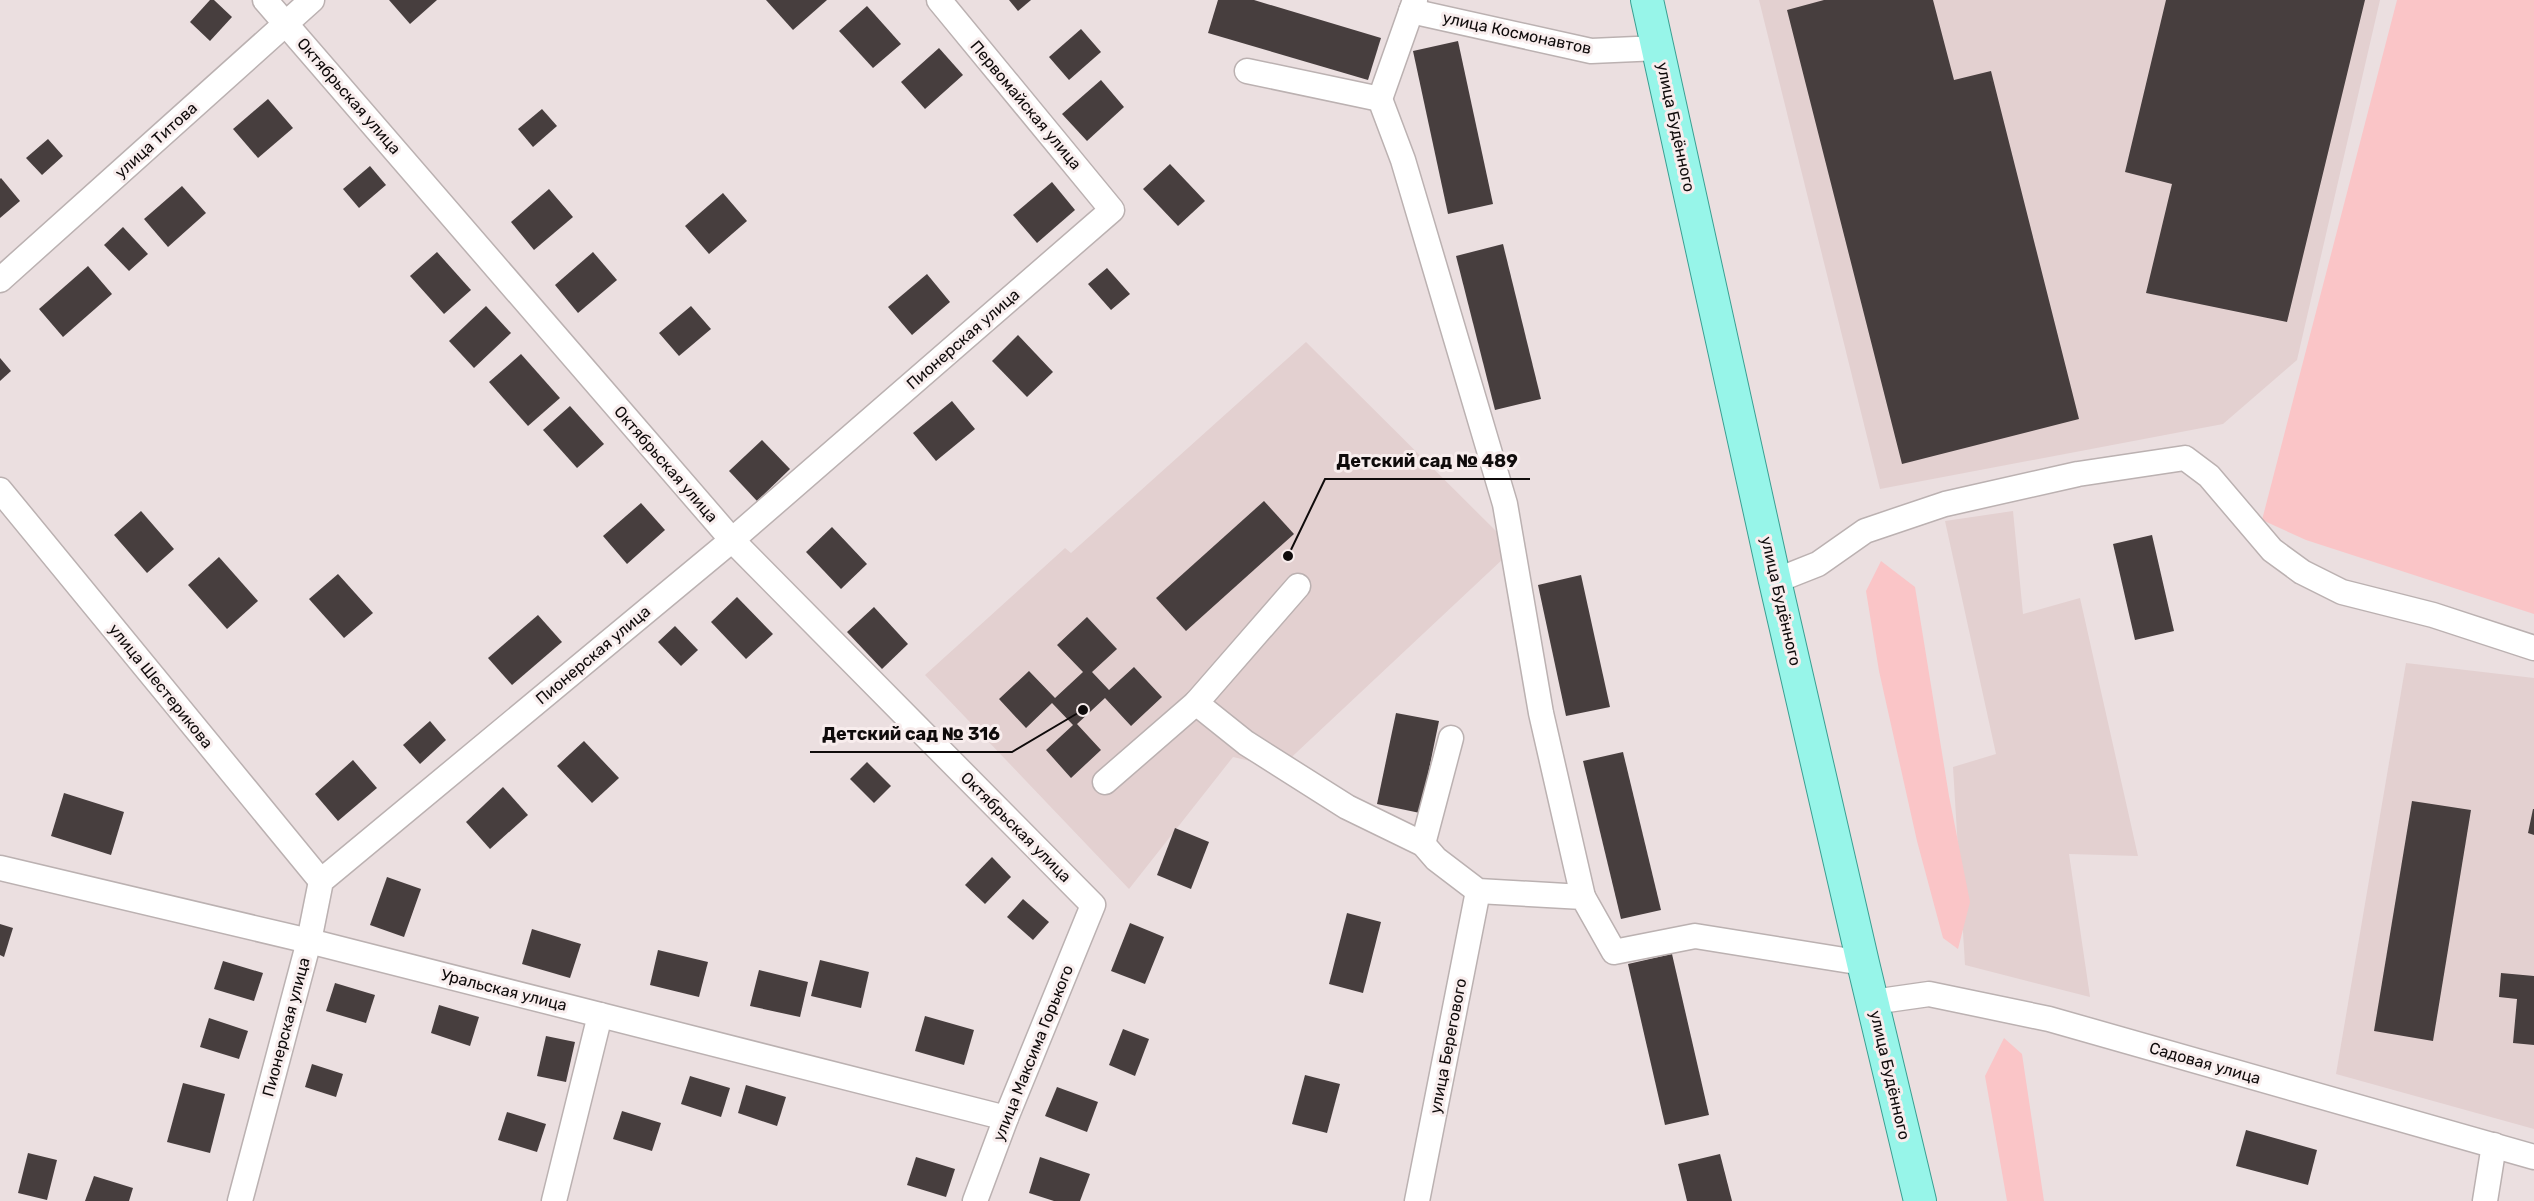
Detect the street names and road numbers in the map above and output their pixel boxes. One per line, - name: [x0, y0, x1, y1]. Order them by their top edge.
- street label: улица Космонавтов: [1441, 8, 1593, 58]
- street label: Октябрьская улица: [293, 34, 405, 158]
- street label: Первомайская улица: [967, 37, 1085, 173]
- street label: улица Будённого: [1653, 60, 1699, 194]
- street label: улица Титова: [111, 98, 201, 182]
- street label: Пионерская улица: [903, 285, 1023, 393]
- street label: Октябрьская улица: [610, 402, 722, 526]
- street label: улица Будённого: [1757, 535, 1805, 667]
- street label: Пионерская улица: [532, 602, 654, 708]
- street label: улица Шестерикова: [105, 620, 217, 752]
- street label: Октябрьская улица: [957, 768, 1075, 886]
- street label: Пионерская улица: [258, 955, 314, 1099]
- street label: улица Максима Горького: [989, 962, 1077, 1144]
- street label: Уральская улица: [439, 965, 569, 1015]
- street label: улица Берегового: [1426, 977, 1470, 1115]
- street label: улица Будённого: [1866, 1009, 1914, 1141]
- street label: Садовая улица: [2147, 1038, 2263, 1088]

